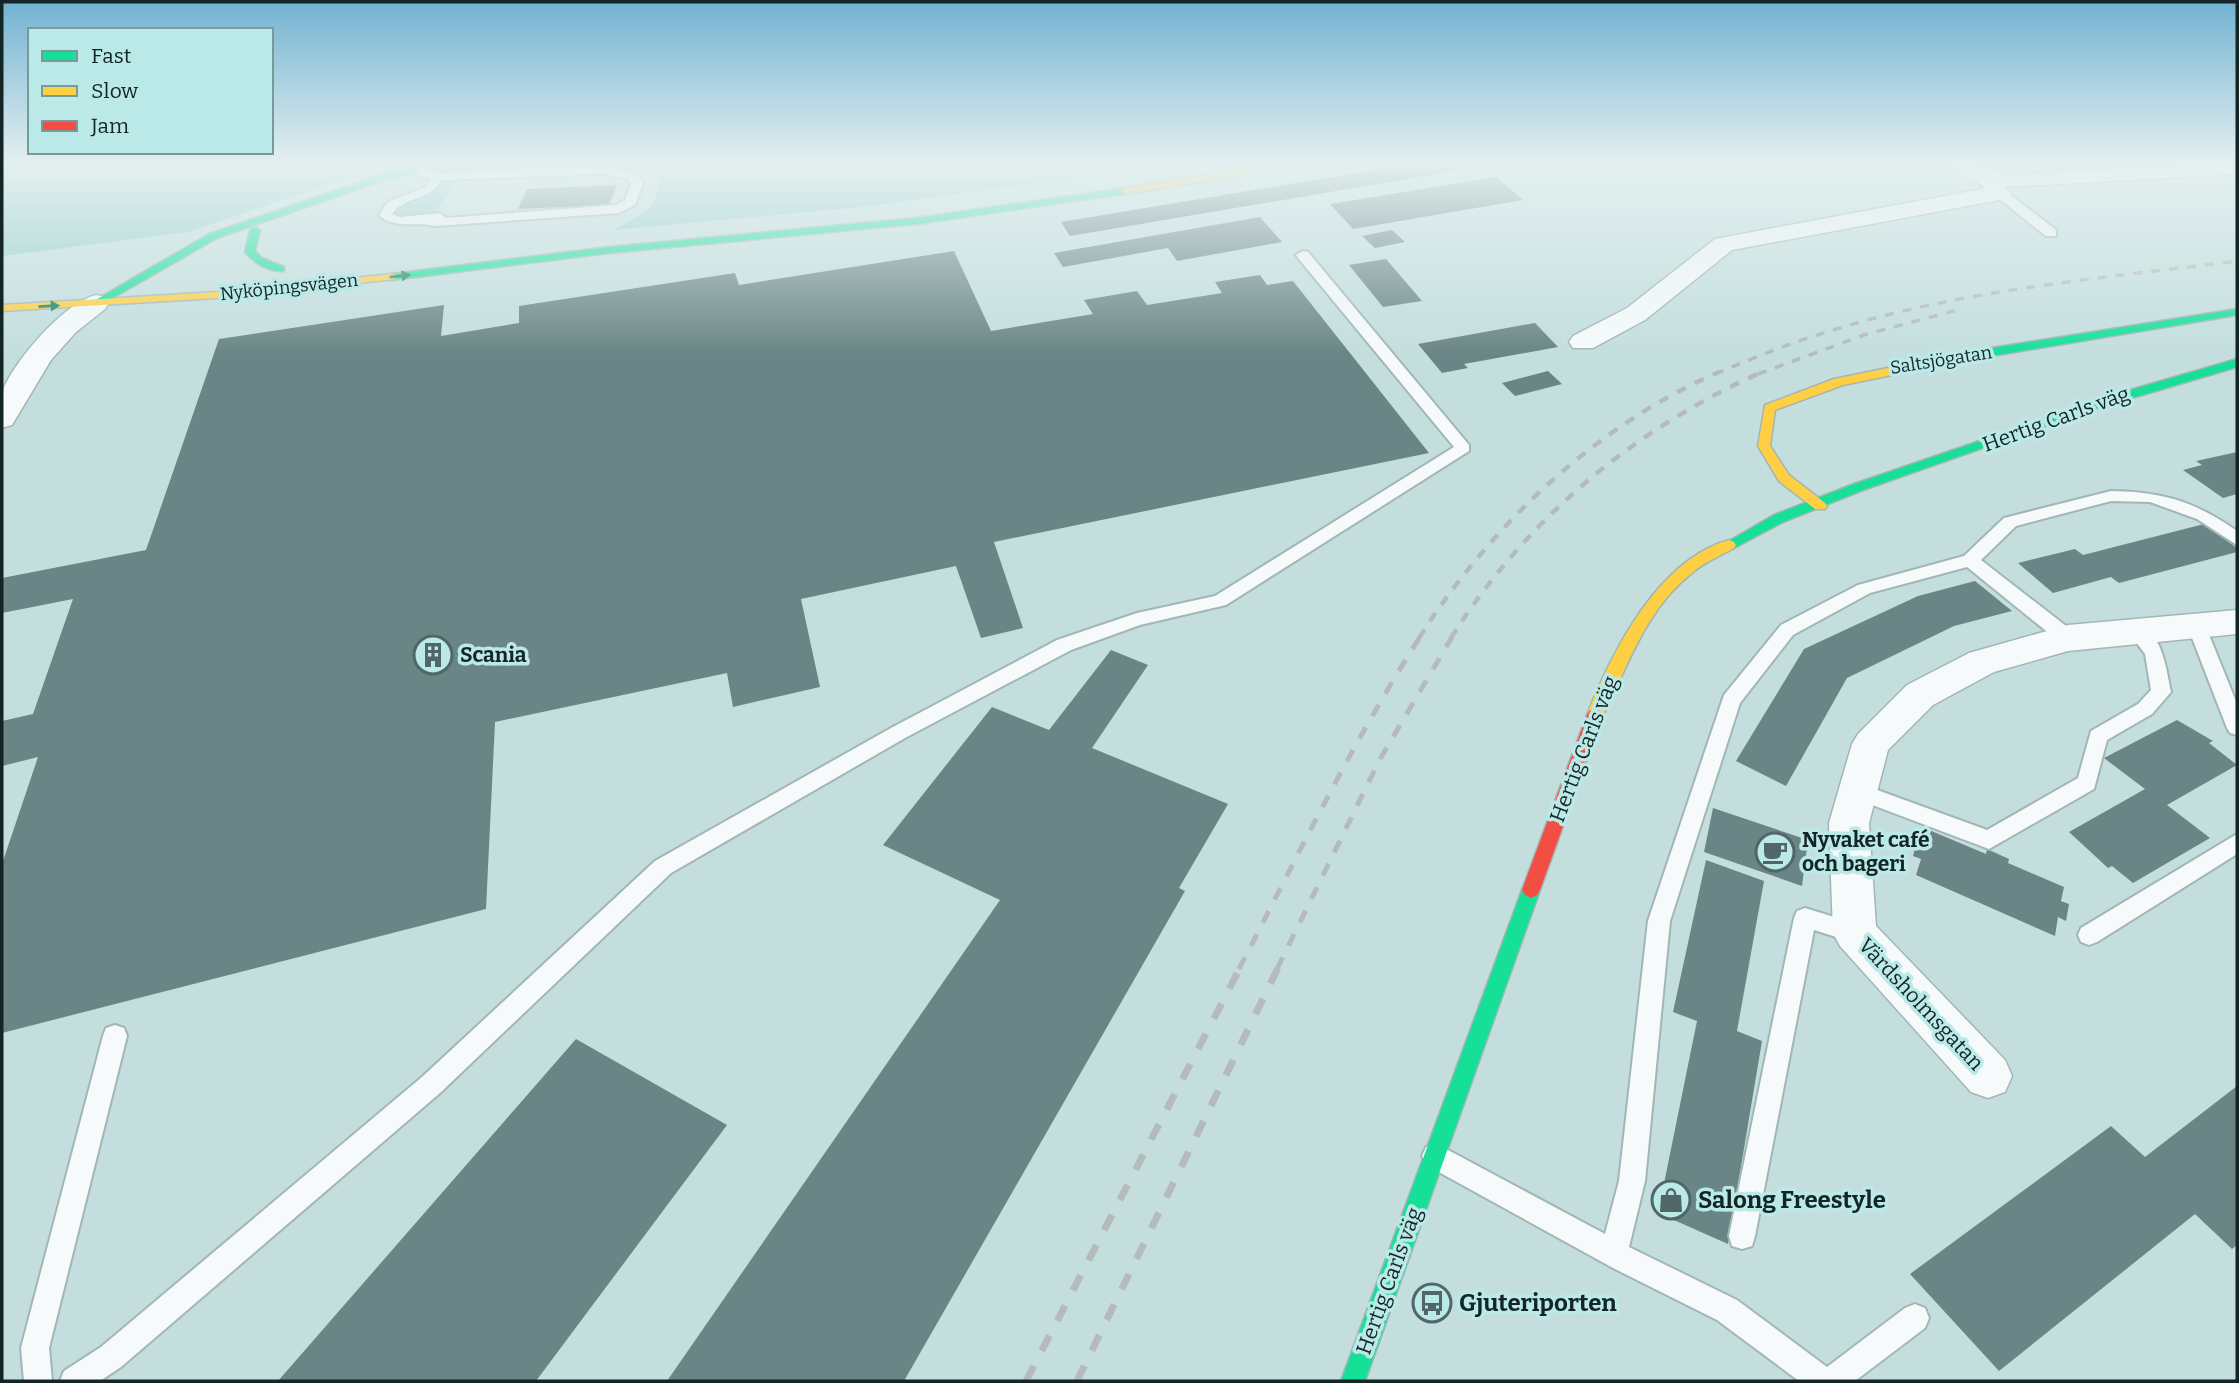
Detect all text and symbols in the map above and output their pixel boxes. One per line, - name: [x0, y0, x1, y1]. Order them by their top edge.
- legend: [28, 28, 273, 154]
- text: Fast: [91, 43, 132, 69]
- text: Slow: [91, 78, 138, 104]
- text: Jam: [90, 113, 129, 139]
- street label: Nyköpingsvägen: [219, 269, 360, 305]
- one-way arrow: [389, 270, 411, 281]
- one-way arrow: [38, 300, 60, 311]
- street label: Saltsjögatan: [1888, 341, 1994, 379]
- street label: Hertig Carls väg: [1979, 380, 2133, 458]
- building icon: Scania: [412, 634, 454, 676]
- place label: Scania: [460, 642, 527, 668]
- street label: Hertig Carls väg: [1544, 672, 1624, 826]
- place label: Nyvaket café och bageri: [1802, 827, 1930, 877]
- cafe icon: Nyvaket café och bageri: [1754, 831, 1796, 873]
- street label: Värdsholmsgatan: [1853, 932, 1989, 1076]
- shop icon: Salong Freestyle: [1650, 1179, 1692, 1221]
- place label: Salong Freestyle: [1698, 1186, 1886, 1214]
- street label: Hertig Carls väg: [1350, 1204, 1428, 1358]
- bus stop icon: Gjuteriporten: [1411, 1282, 1453, 1324]
- place label: Gjuteriporten: [1459, 1289, 1617, 1317]

